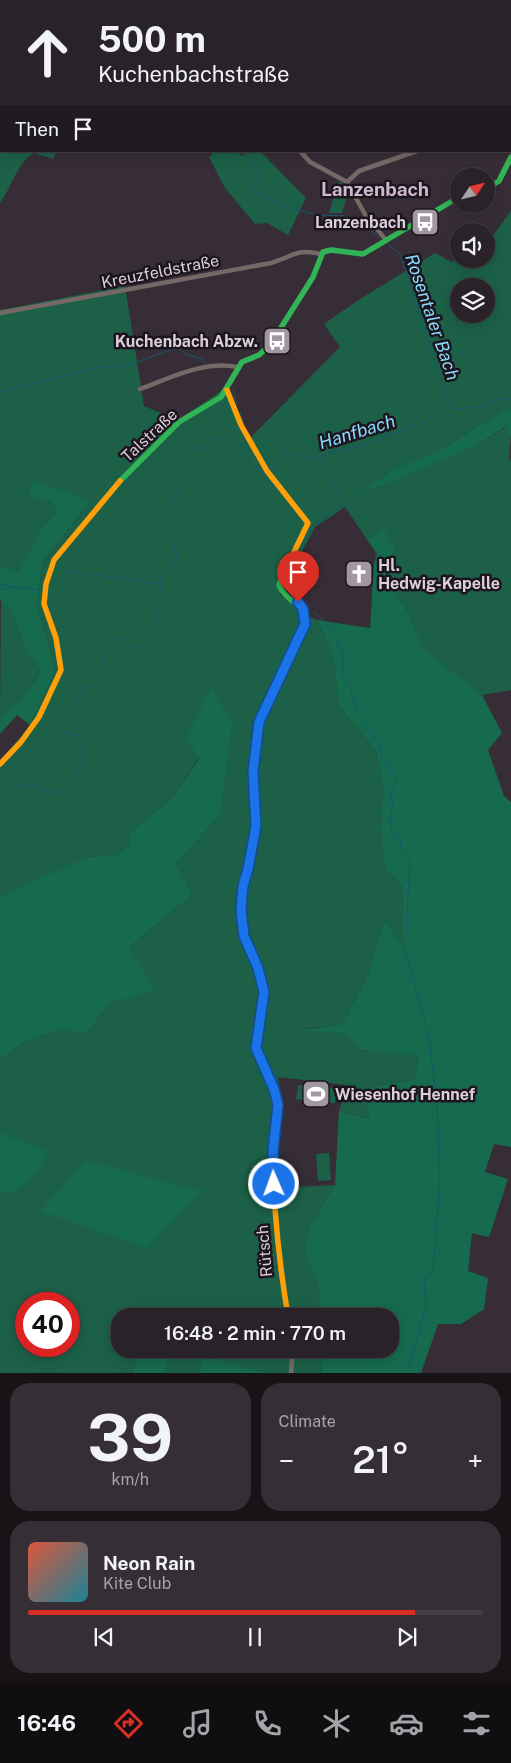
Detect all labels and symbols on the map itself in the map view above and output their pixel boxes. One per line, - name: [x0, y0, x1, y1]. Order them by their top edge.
- north arrow: [450, 168, 495, 212]
- district label: Lanzenbach: [321, 178, 429, 200]
- bus stop icon: Lanzenbach: [410, 207, 440, 237]
- place label: Lanzenbach: [315, 213, 406, 232]
- street label: Kreuzfeldstraße: [100, 251, 221, 292]
- water label: Rosentaler Bach: [401, 251, 464, 383]
- bus stop icon: Kuchenbach Abzw.: [262, 326, 292, 356]
- place label: Kuchenbach Abzw.: [115, 332, 258, 351]
- street label: Talstraße: [117, 405, 181, 466]
- water label: Hanfbach: [316, 410, 398, 453]
- pin: [277, 551, 319, 602]
- place label: Hl. Hedwig-Kapelle: [378, 556, 500, 593]
- church icon: Hl. Hedwig-Kapelle: [344, 559, 374, 589]
- sports icon: Wiesenhof Hennef: [301, 1079, 331, 1109]
- place label: Wiesenhof Hennef: [335, 1085, 476, 1104]
- position arrow: [247, 1157, 299, 1209]
- street label: Rütsch: [253, 1224, 276, 1278]
- speed limit sign: 40: [15, 1292, 80, 1357]

